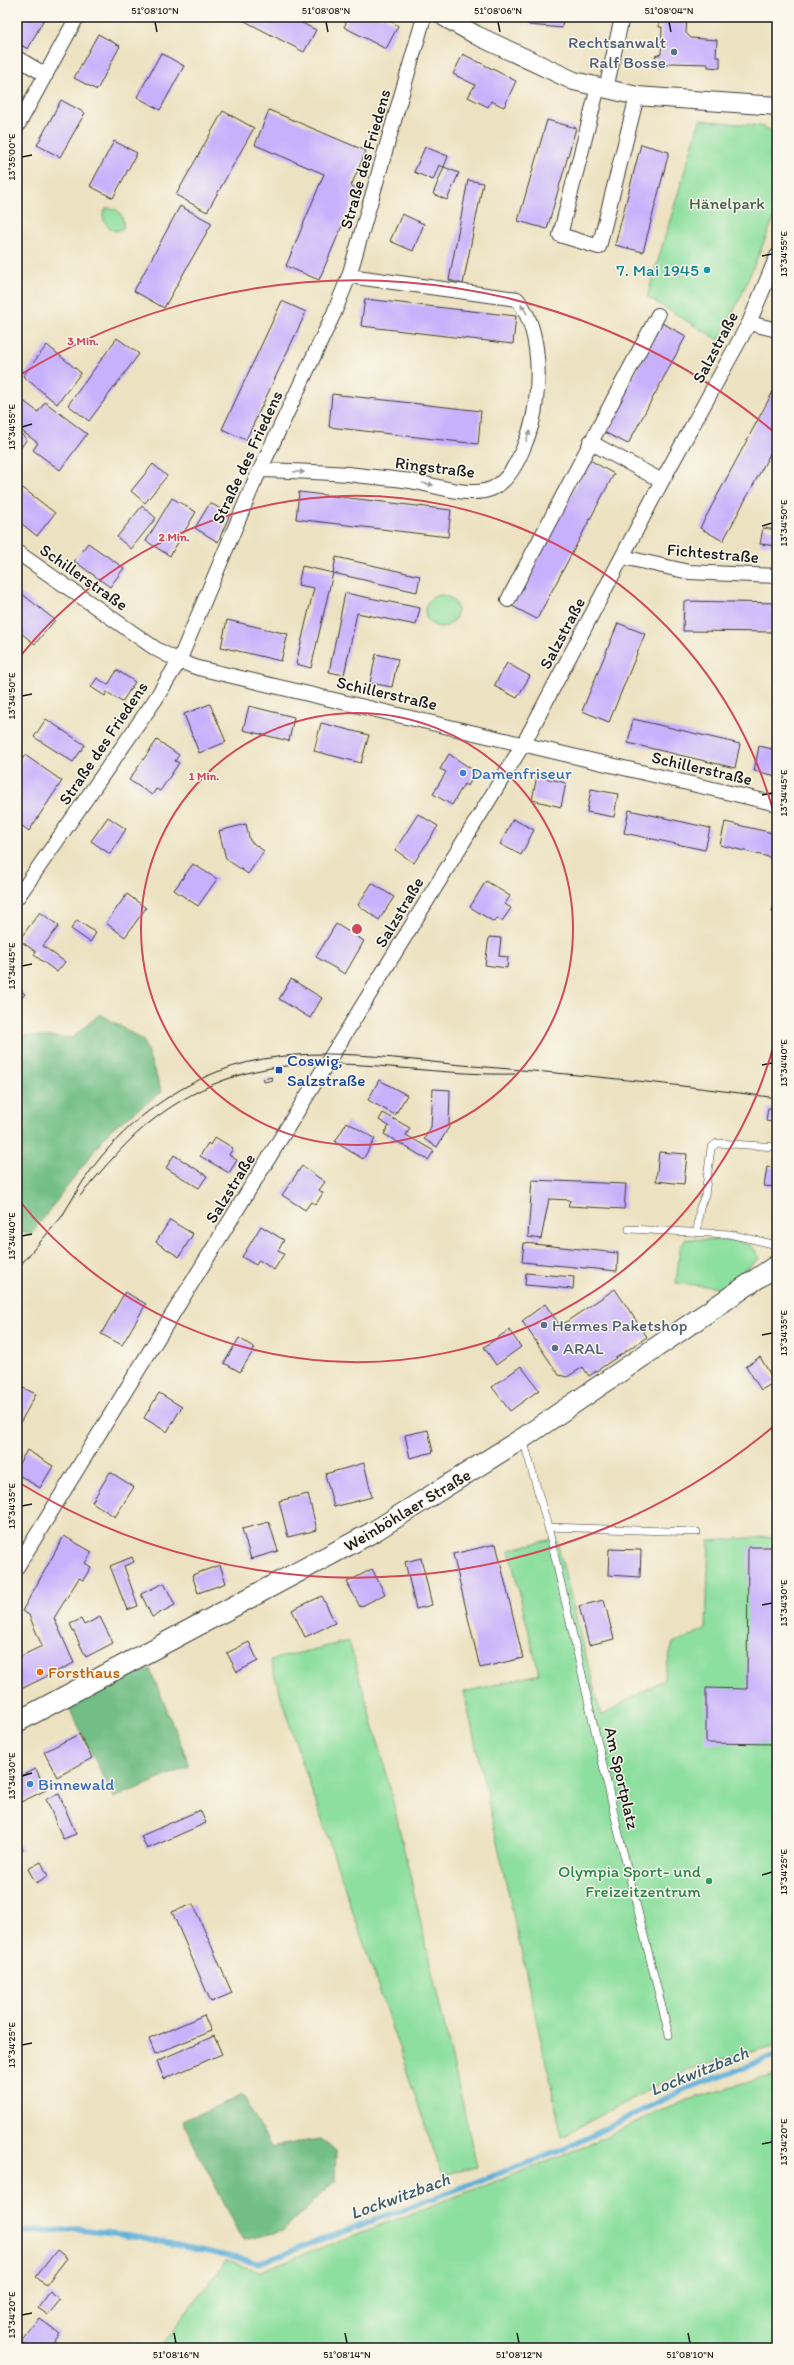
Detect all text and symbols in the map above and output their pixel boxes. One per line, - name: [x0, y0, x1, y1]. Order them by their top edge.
- text: 51°08'10"N: [131, 4, 179, 17]
- text: 51°08'08"N: [302, 4, 350, 17]
- text: 51°08'06"N: [474, 4, 522, 17]
- text: 51°08'04"N: [645, 4, 694, 17]
- place label: Rechtsanwalt Ralf Bosse: [568, 32, 667, 72]
- marker: Rechtsanwalt Ralf Bosse: [669, 47, 679, 57]
- street label: Straße des Friedens: [335, 87, 395, 231]
- text: 13°35'00"E: [5, 133, 18, 181]
- park label: Hänelpark: [689, 193, 765, 213]
- text: 13°34'55"E: [777, 231, 790, 277]
- place label: 7. Mai 1945: [616, 260, 699, 280]
- marker: 7. Mai 1945: [702, 265, 712, 275]
- one-way arrow: [520, 304, 528, 314]
- street label: Salzstraße: [688, 308, 742, 386]
- text: 3 Min.: [67, 334, 99, 348]
- street label: Straße des Friedens: [207, 387, 287, 527]
- text: 13°34'55"E: [5, 404, 18, 450]
- one-way arrow: [525, 429, 531, 441]
- street label: Ringstraße: [394, 452, 476, 482]
- one-way arrow: [293, 469, 306, 475]
- one-way arrow: [422, 482, 435, 488]
- text: 13°34'50"E: [777, 499, 790, 546]
- text: 2 Min.: [158, 530, 190, 544]
- street label: Schillerstraße: [36, 539, 132, 615]
- street label: Fichtestraße: [666, 539, 760, 567]
- street label: Salzstraße: [535, 594, 589, 672]
- text: 13°34'50"E: [5, 672, 18, 719]
- street label: Schillerstraße: [335, 672, 439, 714]
- street label: Straße des Friedens: [54, 677, 152, 809]
- street label: Schillerstraße: [650, 747, 754, 789]
- place label: Damenfriseur: [471, 763, 572, 783]
- marker: Damenfriseur: [458, 768, 468, 778]
- text: 1 Min.: [189, 769, 219, 783]
- text: 13°34'45"E: [777, 769, 790, 816]
- street label: Salzstraße: [370, 873, 428, 951]
- centre of rings: [350, 922, 364, 936]
- text: 13°34'45"E: [5, 942, 18, 989]
- text: 13°34'40"E: [777, 1039, 790, 1087]
- place label: Coswig, Salzstraße: [287, 1050, 365, 1090]
- marker: Coswig, Salzstraße: [274, 1065, 284, 1075]
- street label: Salzstraße: [201, 1149, 259, 1227]
- text: 13°34'40"E: [5, 1212, 18, 1260]
- text: 13°34'35"E: [777, 1309, 790, 1356]
- place label: Hermes Paketshop: [552, 1315, 687, 1335]
- marker: Hermes Paketshop: [539, 1320, 549, 1330]
- place label: ARAL: [563, 1338, 604, 1358]
- marker: ARAL: [550, 1343, 560, 1353]
- street label: Weinböhlaer Straße: [340, 1464, 474, 1556]
- text: 13°34'35"E: [5, 1482, 18, 1529]
- text: 13°34'30"E: [777, 1579, 790, 1627]
- place label: Forsthaus: [48, 1662, 120, 1682]
- marker: Forsthaus: [35, 1667, 45, 1677]
- street label: Am Sportplatz: [601, 1725, 644, 1831]
- text: 13°34'30"E: [5, 1752, 18, 1800]
- place label: Binnewald: [38, 1774, 114, 1794]
- marker: Binnewald: [25, 1779, 35, 1789]
- text: 13°34'25"E: [777, 1849, 790, 1895]
- place label: Olympia Sport- und Freizeitzentrum: [558, 1861, 702, 1901]
- marker: Olympia Sport- und Freizeitzentrum: [704, 1876, 714, 1886]
- text: 13°34'25"E: [5, 2022, 18, 2068]
- water label: Lockwitzbach: [647, 2041, 752, 2101]
- text: 13°34'20"E: [777, 2118, 790, 2165]
- water label: Lockwitzbach: [347, 2168, 453, 2224]
- text: 13°34'20"E: [5, 2291, 18, 2338]
- text: 51°08'16"N: [153, 2348, 200, 2361]
- text: 51°08'14"N: [323, 2348, 371, 2361]
- text: 51°08'12"N: [496, 2348, 543, 2361]
- text: 51°08'10"N: [666, 2348, 714, 2361]

